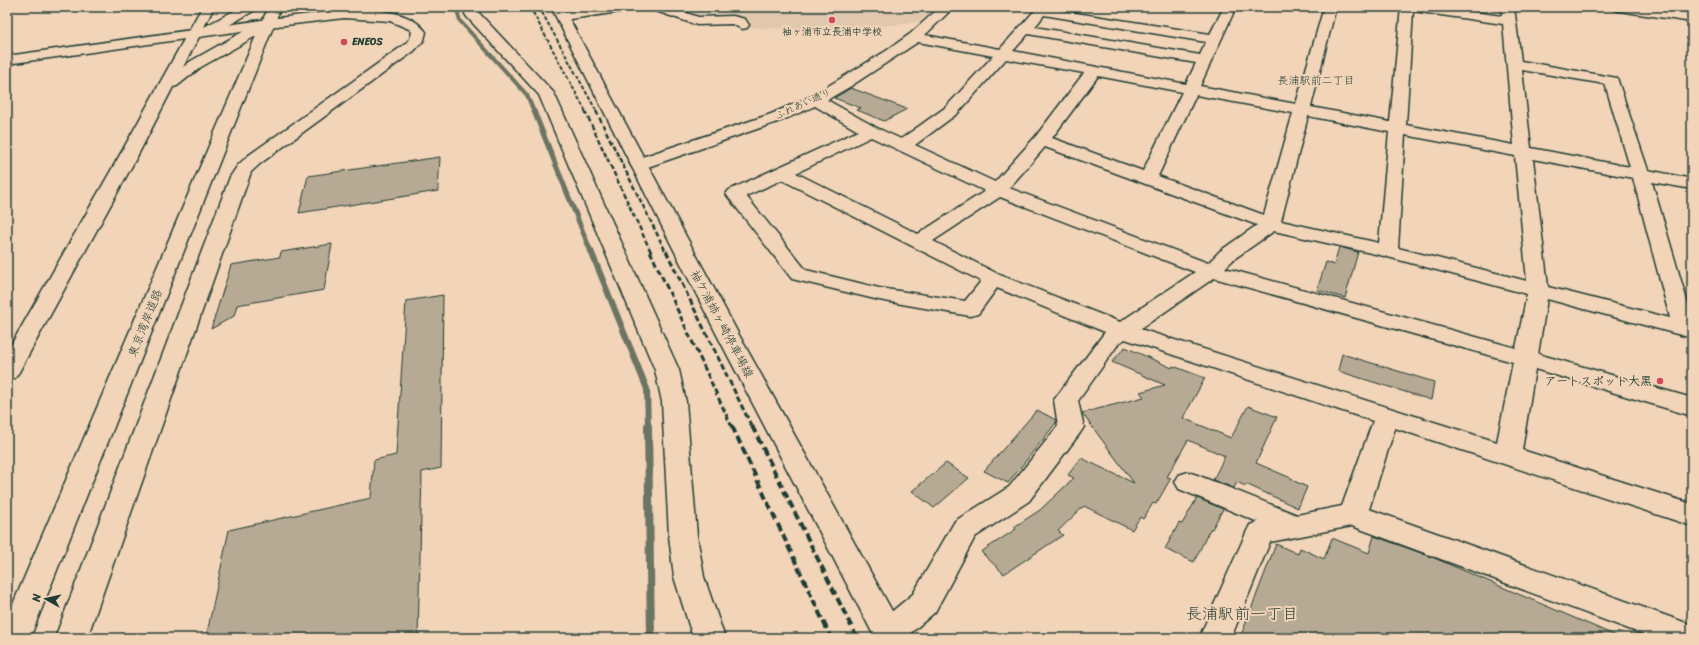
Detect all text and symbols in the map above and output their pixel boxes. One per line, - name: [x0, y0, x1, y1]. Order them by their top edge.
- marker: 袖ヶ浦市立長浦中学校: [827, 15, 837, 25]
- place label: 袖ヶ浦市立長浦中学校: [782, 23, 882, 41]
- place label: ENEOS: [352, 33, 384, 51]
- marker: ENEOS: [339, 37, 349, 47]
- district label: 長浦駅前二丁目: [1278, 71, 1355, 90]
- street label: ふれあい通り: [772, 83, 834, 125]
- street label: 袖ケ浦姉ヶ崎停車場線: [684, 266, 760, 382]
- street label: 東京湾岸道路: [121, 285, 169, 361]
- place label: アートスポット大黒: [1544, 370, 1652, 392]
- marker: アートスポット大黒: [1655, 376, 1665, 386]
- north arrow: [26, 579, 66, 619]
- text: N: [27, 592, 47, 604]
- district label: 長浦駅前一丁目: [1186, 599, 1298, 628]

